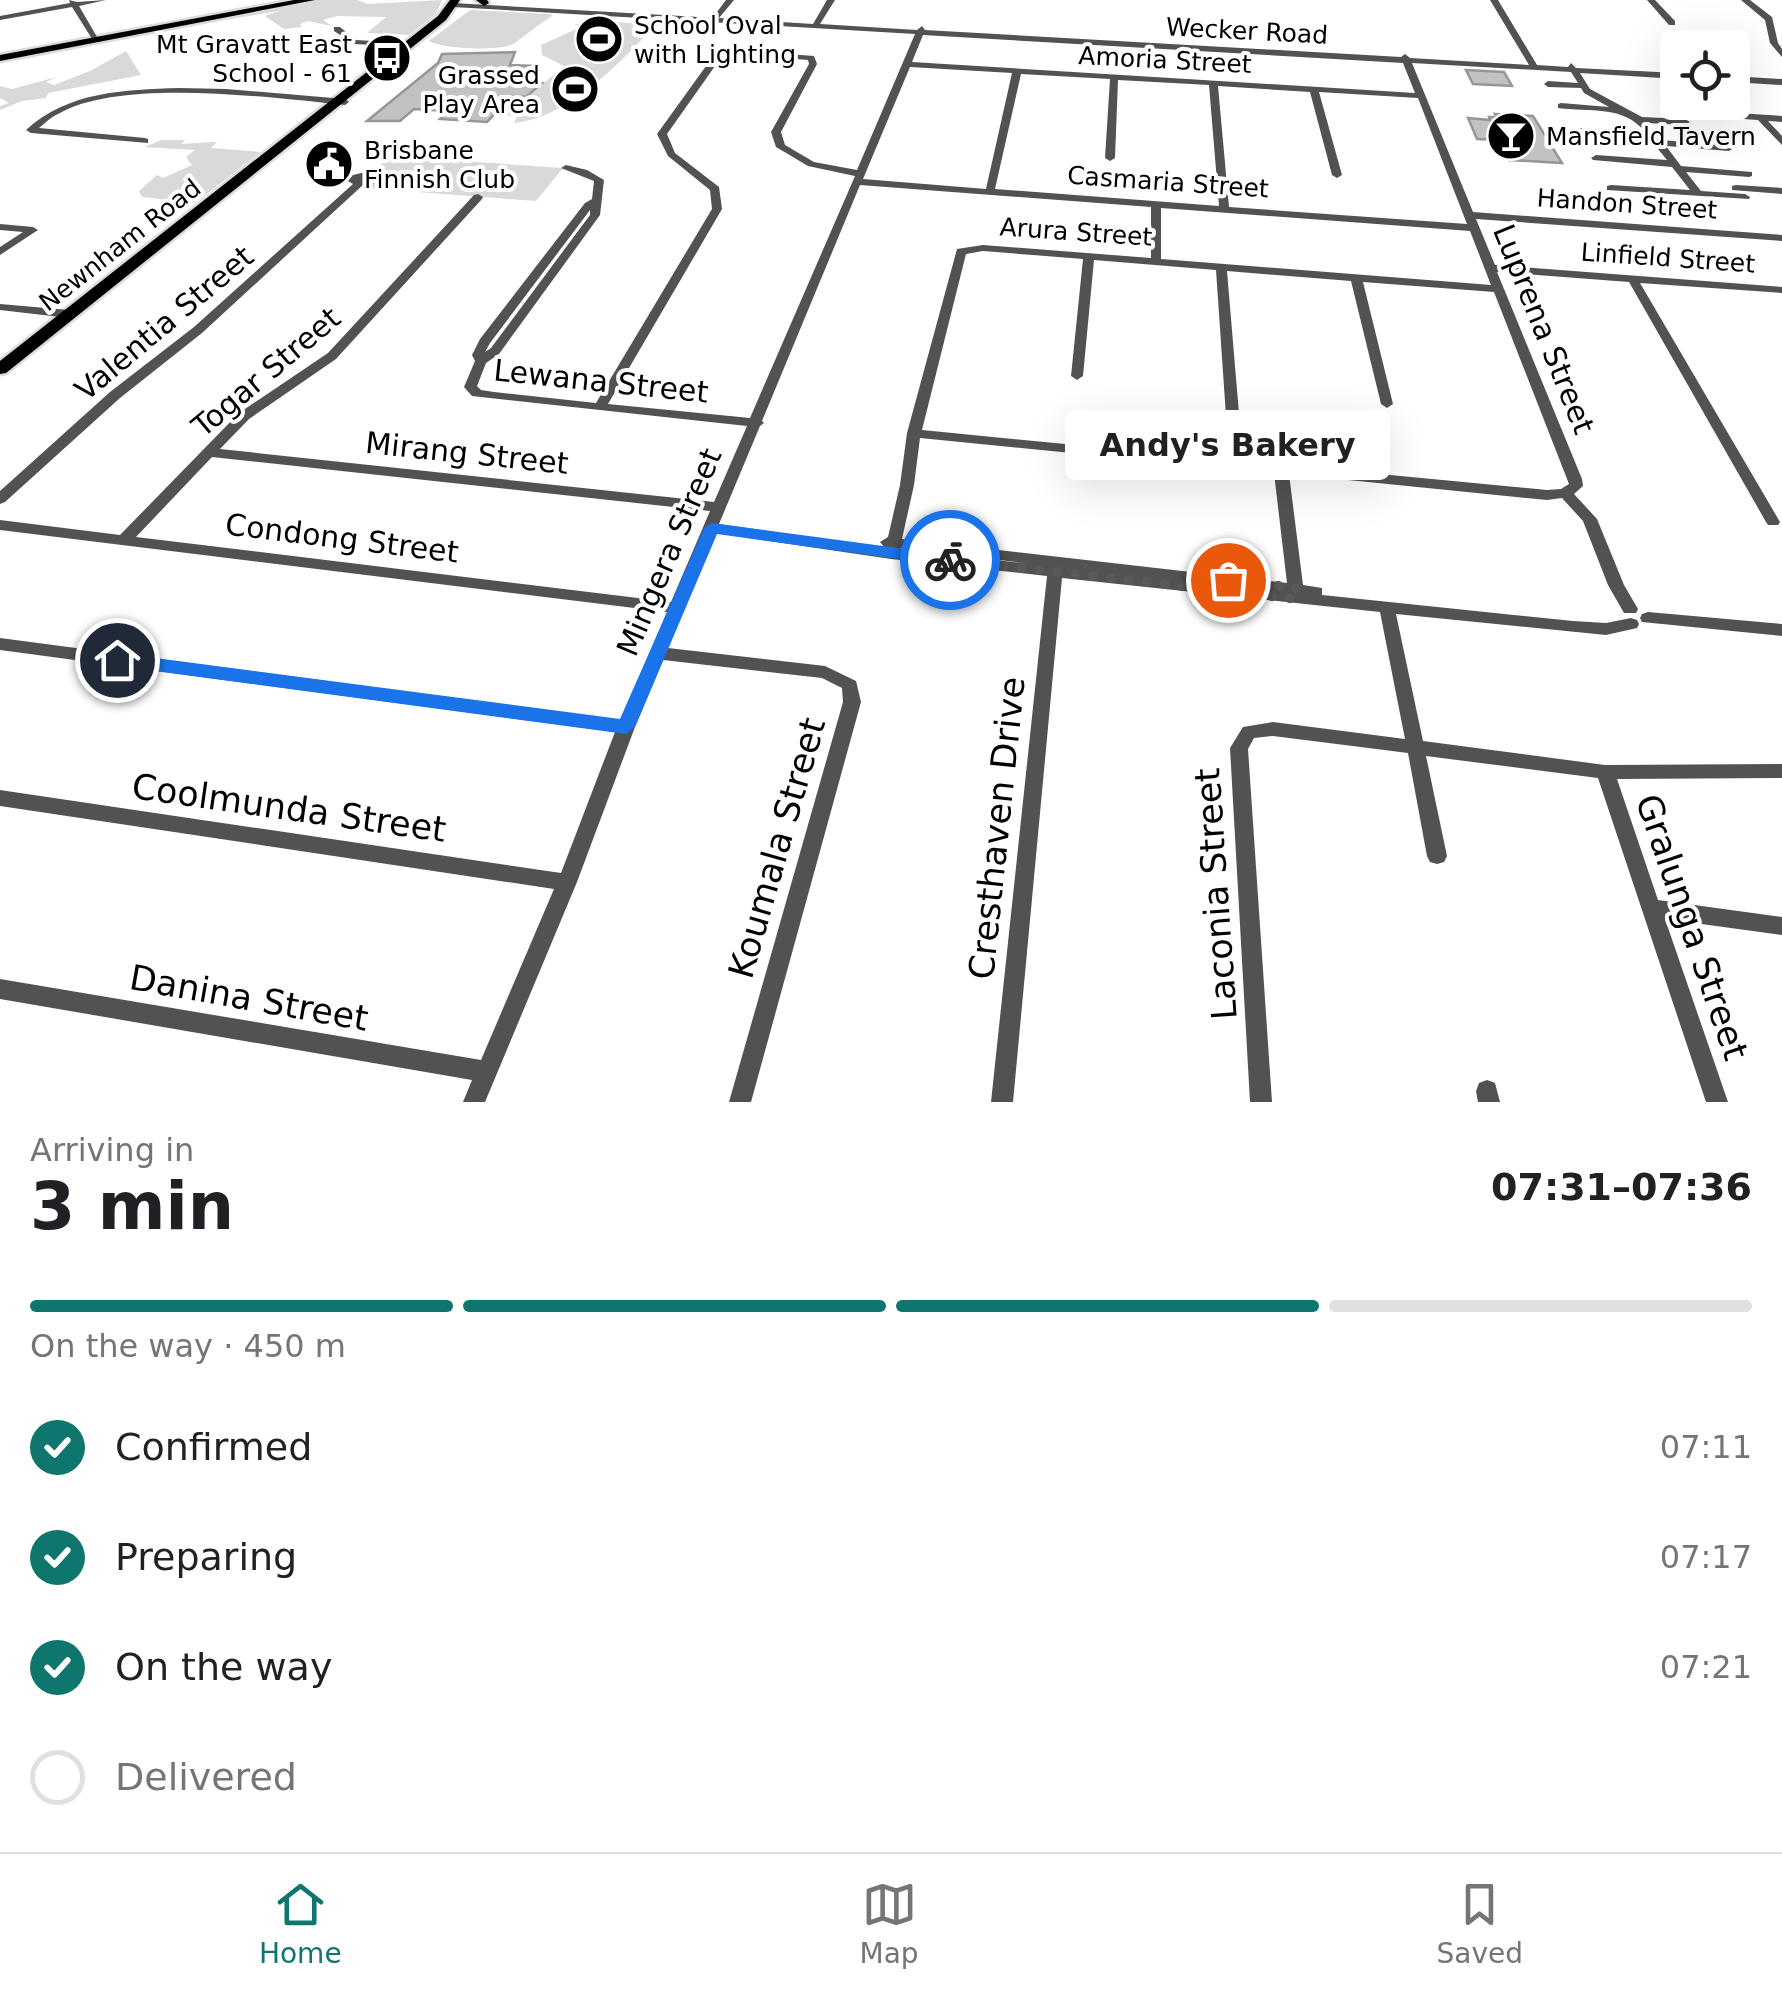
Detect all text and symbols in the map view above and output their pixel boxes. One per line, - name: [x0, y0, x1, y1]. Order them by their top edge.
- place label: School Oval with Lighting: [634, 11, 796, 69]
- street label: Wecker Road: [1165, 12, 1329, 50]
- sports icon: School Oval with Lighting: [573, 13, 625, 65]
- place label: Mt Gravatt East School - 61: [156, 30, 352, 88]
- map controls: [1660, 30, 1750, 120]
- button: locate: [1660, 30, 1750, 120]
- bus stop icon: Mt Gravatt East School - 61: [361, 32, 413, 84]
- street label: Amoria Street: [1078, 41, 1252, 79]
- place label: Grassed Play Area: [422, 61, 540, 119]
- sports icon: Grassed Play Area: [549, 63, 601, 115]
- bar icon: Mansfield Tavern: [1485, 110, 1537, 162]
- place label: Mansfield Tavern: [1546, 122, 1756, 151]
- place label: Brisbane Finnish Club: [364, 136, 515, 194]
- public building icon: Brisbane Finnish Club: [303, 138, 355, 190]
- street label: Casmaria Street: [1066, 160, 1270, 204]
- street label: Newnham Road: [34, 173, 206, 317]
- street label: Handon Street: [1536, 183, 1718, 225]
- street label: Arura Street: [999, 212, 1153, 252]
- street label: Luprena Street: [1486, 219, 1602, 439]
- street label: Linfield Street: [1580, 237, 1756, 279]
- street label: Valentia Street: [68, 238, 260, 408]
- street label: Togar Street: [184, 300, 347, 445]
- street label: Lewana Street: [492, 352, 710, 410]
- callout: Andy's Bakery: [1066, 410, 1390, 480]
- street label: Mirang Street: [364, 425, 570, 481]
- text: Andy's Bakery: [1099, 426, 1356, 464]
- street label: Mingera Street: [609, 443, 729, 661]
- street label: Condong Street: [224, 506, 461, 570]
- courier: [900, 510, 1000, 610]
- icon: bike: [923, 533, 978, 588]
- pin: [1186, 538, 1271, 623]
- icon: bag: [1201, 553, 1256, 608]
- pin: [75, 618, 160, 703]
- icon: home: [90, 633, 145, 688]
- street label: Cresthaven Drive: [961, 675, 1033, 981]
- street label: Koumala Street: [721, 713, 833, 983]
- street label: Coolmunda Street: [129, 766, 449, 850]
- street label: Laconia Street: [1187, 767, 1245, 1021]
- street label: Gralunga Street: [1628, 789, 1756, 1065]
- street label: Danina Street: [127, 957, 371, 1039]
- text: Arriving in: [30, 1131, 194, 1169]
- text: 07:31–07:36: [1491, 1165, 1752, 1209]
- text: 3 min: [30, 1169, 234, 1244]
- text: On the way · 450 m: [30, 1327, 346, 1365]
- icon: check: [30, 1420, 85, 1475]
- text: Confirmed: [115, 1425, 312, 1469]
- text: 07:11: [1660, 1428, 1752, 1466]
- icon: check: [30, 1530, 85, 1585]
- text: Preparing: [115, 1535, 297, 1579]
- text: 07:17: [1660, 1538, 1752, 1576]
- icon: check: [30, 1640, 85, 1695]
- text: On the way: [115, 1645, 332, 1689]
- text: 07:21: [1660, 1648, 1752, 1686]
- text: Delivered: [115, 1755, 297, 1799]
- tab: Home: [259, 1877, 342, 1970]
- tab: Map: [860, 1877, 919, 1970]
- tab: Saved: [1437, 1877, 1523, 1970]

